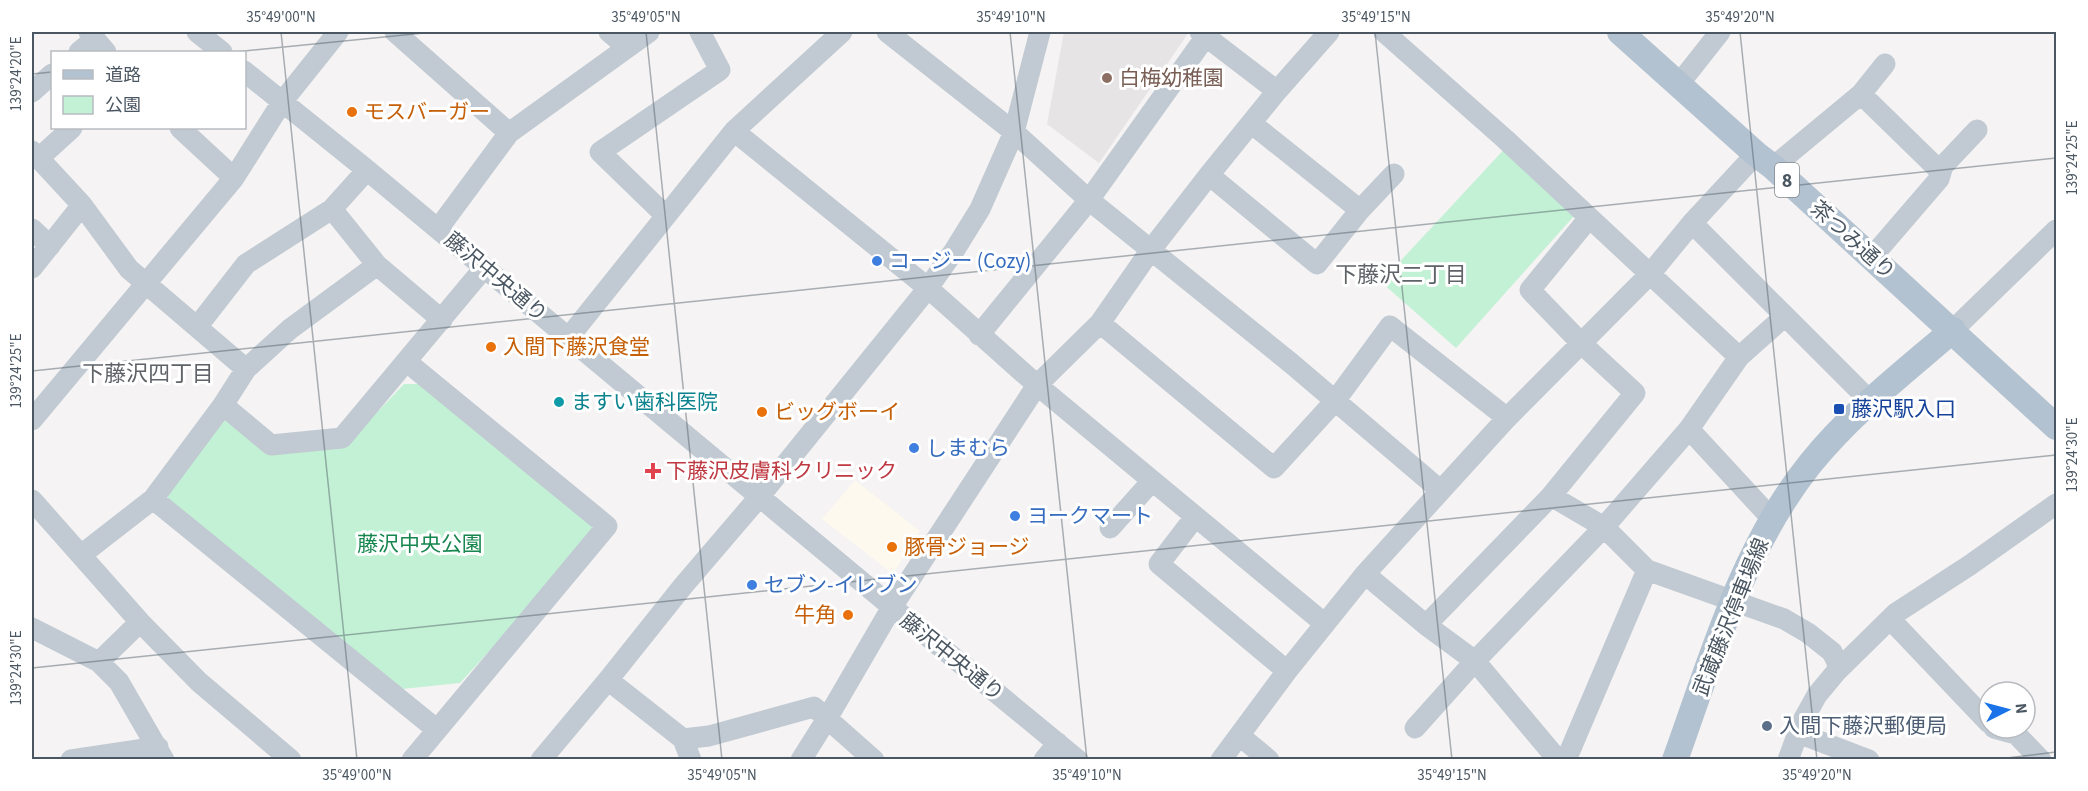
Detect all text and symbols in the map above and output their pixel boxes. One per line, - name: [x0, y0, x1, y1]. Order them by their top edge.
- text: 35°49'00"N: [246, 7, 316, 28]
- text: 35°49'05"N: [611, 7, 681, 28]
- text: 35°49'10"N: [976, 7, 1046, 28]
- text: 35°49'15"N: [1341, 7, 1411, 28]
- text: 35°49'20"N: [1705, 7, 1775, 28]
- text: 139°24'20"E: [6, 36, 27, 112]
- legend: [51, 51, 246, 129]
- text: 道路: [105, 63, 141, 88]
- place label: 白梅幼稚園: [1119, 63, 1224, 93]
- marker: 白梅幼稚園: [1100, 71, 1114, 85]
- text: 公園: [105, 93, 141, 118]
- place label: モスバーガー: [364, 97, 490, 127]
- marker: モスバーガー: [345, 105, 359, 119]
- text: 139°24'25"E: [2062, 120, 2083, 196]
- road number: 8: [1775, 163, 1799, 197]
- street label: 茶つみ通り: [1804, 194, 1902, 286]
- street label: 藤沢中央通り: [438, 225, 554, 329]
- place label: コージー (Cozy): [889, 246, 1031, 276]
- marker: コージー (Cozy): [870, 254, 884, 268]
- district label: 下藤沢二丁目: [1335, 259, 1467, 291]
- place label: 入間下藤沢食堂: [503, 332, 650, 362]
- text: 139°24'25"E: [6, 333, 27, 409]
- marker: 入間下藤沢食堂: [484, 340, 498, 354]
- district label: 下藤沢四丁目: [82, 358, 214, 390]
- place label: ますい歯科医院: [571, 387, 718, 417]
- place label: 藤沢駅入口: [1851, 394, 1956, 424]
- marker: ますい歯科医院: [552, 395, 566, 409]
- place label: ビッグボーイ: [774, 397, 900, 427]
- marker: 藤沢駅入口: [1832, 402, 1846, 416]
- marker: ビッグボーイ: [755, 405, 769, 419]
- text: 139°24'30"E: [2062, 417, 2083, 493]
- place label: しまむら: [926, 433, 1010, 463]
- marker: しまむら: [907, 441, 921, 455]
- place label: 下藤沢皮膚科クリニック: [666, 456, 897, 486]
- marker: 下藤沢皮膚科クリニック: [644, 462, 662, 480]
- place label: ヨークマート: [1027, 501, 1153, 531]
- marker: ヨークマート: [1008, 509, 1022, 523]
- park label: 藤沢中央公園: [357, 529, 483, 559]
- place label: 豚骨ジョージ: [904, 532, 1030, 562]
- street label: 武蔵藤沢停車場線: [1686, 533, 1776, 701]
- marker: 豚骨ジョージ: [885, 540, 899, 554]
- place label: セブン-イレブン: [764, 570, 918, 600]
- marker: セブン-イレブン: [745, 578, 759, 592]
- place label: 牛角: [794, 600, 836, 630]
- street label: 藤沢中央通り: [894, 606, 1010, 708]
- marker: 牛角: [841, 608, 855, 622]
- text: 139°24'30"E: [6, 630, 27, 706]
- north arrow: [1977, 680, 2037, 740]
- text: N: [2009, 702, 2032, 715]
- place label: 入間下藤沢郵便局: [1779, 711, 1947, 741]
- marker: 入間下藤沢郵便局: [1760, 719, 1774, 733]
- text: 35°49'00"N: [322, 765, 392, 786]
- text: 35°49'05"N: [687, 765, 757, 786]
- text: 35°49'10"N: [1052, 765, 1122, 786]
- text: 35°49'15"N: [1417, 765, 1487, 786]
- text: 35°49'20"N: [1782, 765, 1852, 786]

